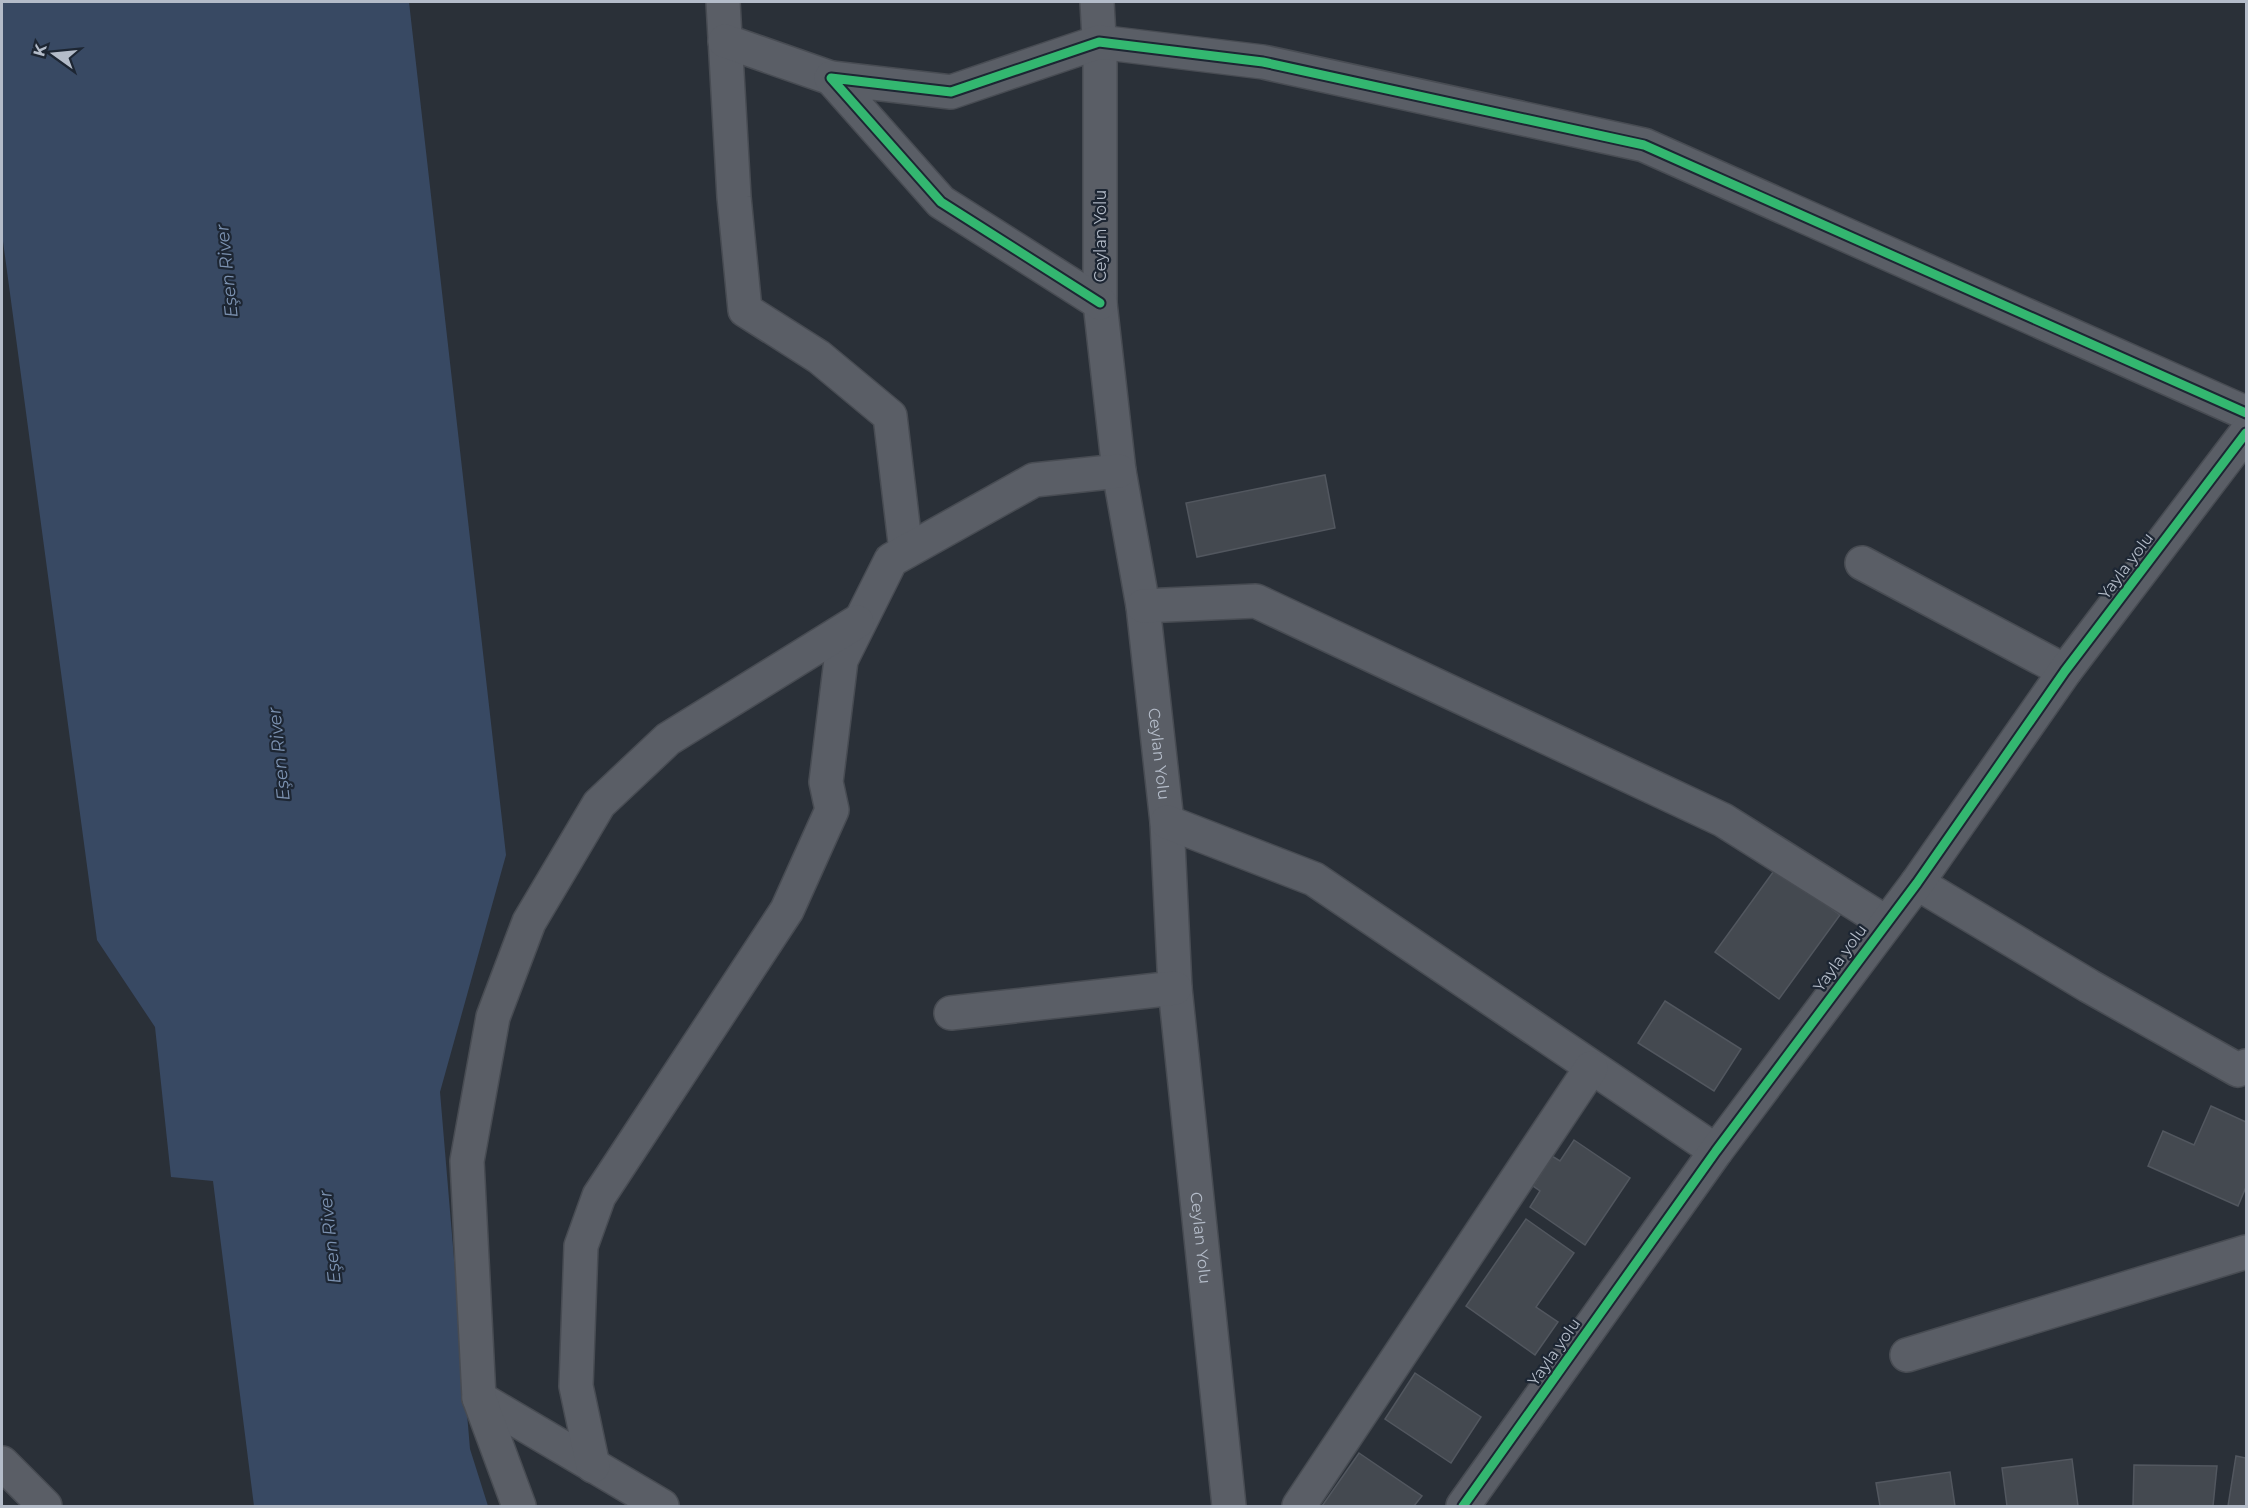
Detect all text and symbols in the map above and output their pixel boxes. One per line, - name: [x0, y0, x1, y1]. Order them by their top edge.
- north arrow: [24, 24, 84, 84]
- text: K: [29, 41, 51, 58]
- street label: Ceylan Yolu: [1091, 190, 1110, 282]
- water label: Eşen River: [211, 222, 243, 319]
- street label: Yayla yolu: [2095, 529, 2157, 603]
- water label: Eşen River: [263, 705, 295, 802]
- street label: Ceylan Yolu: [1145, 707, 1174, 801]
- street label: Yayla yolu: [1809, 921, 1871, 995]
- water label: Eşen River: [314, 1188, 346, 1285]
- street label: Ceylan Yolu: [1187, 1191, 1215, 1285]
- street label: Yayla yolu: [1524, 1314, 1584, 1390]

